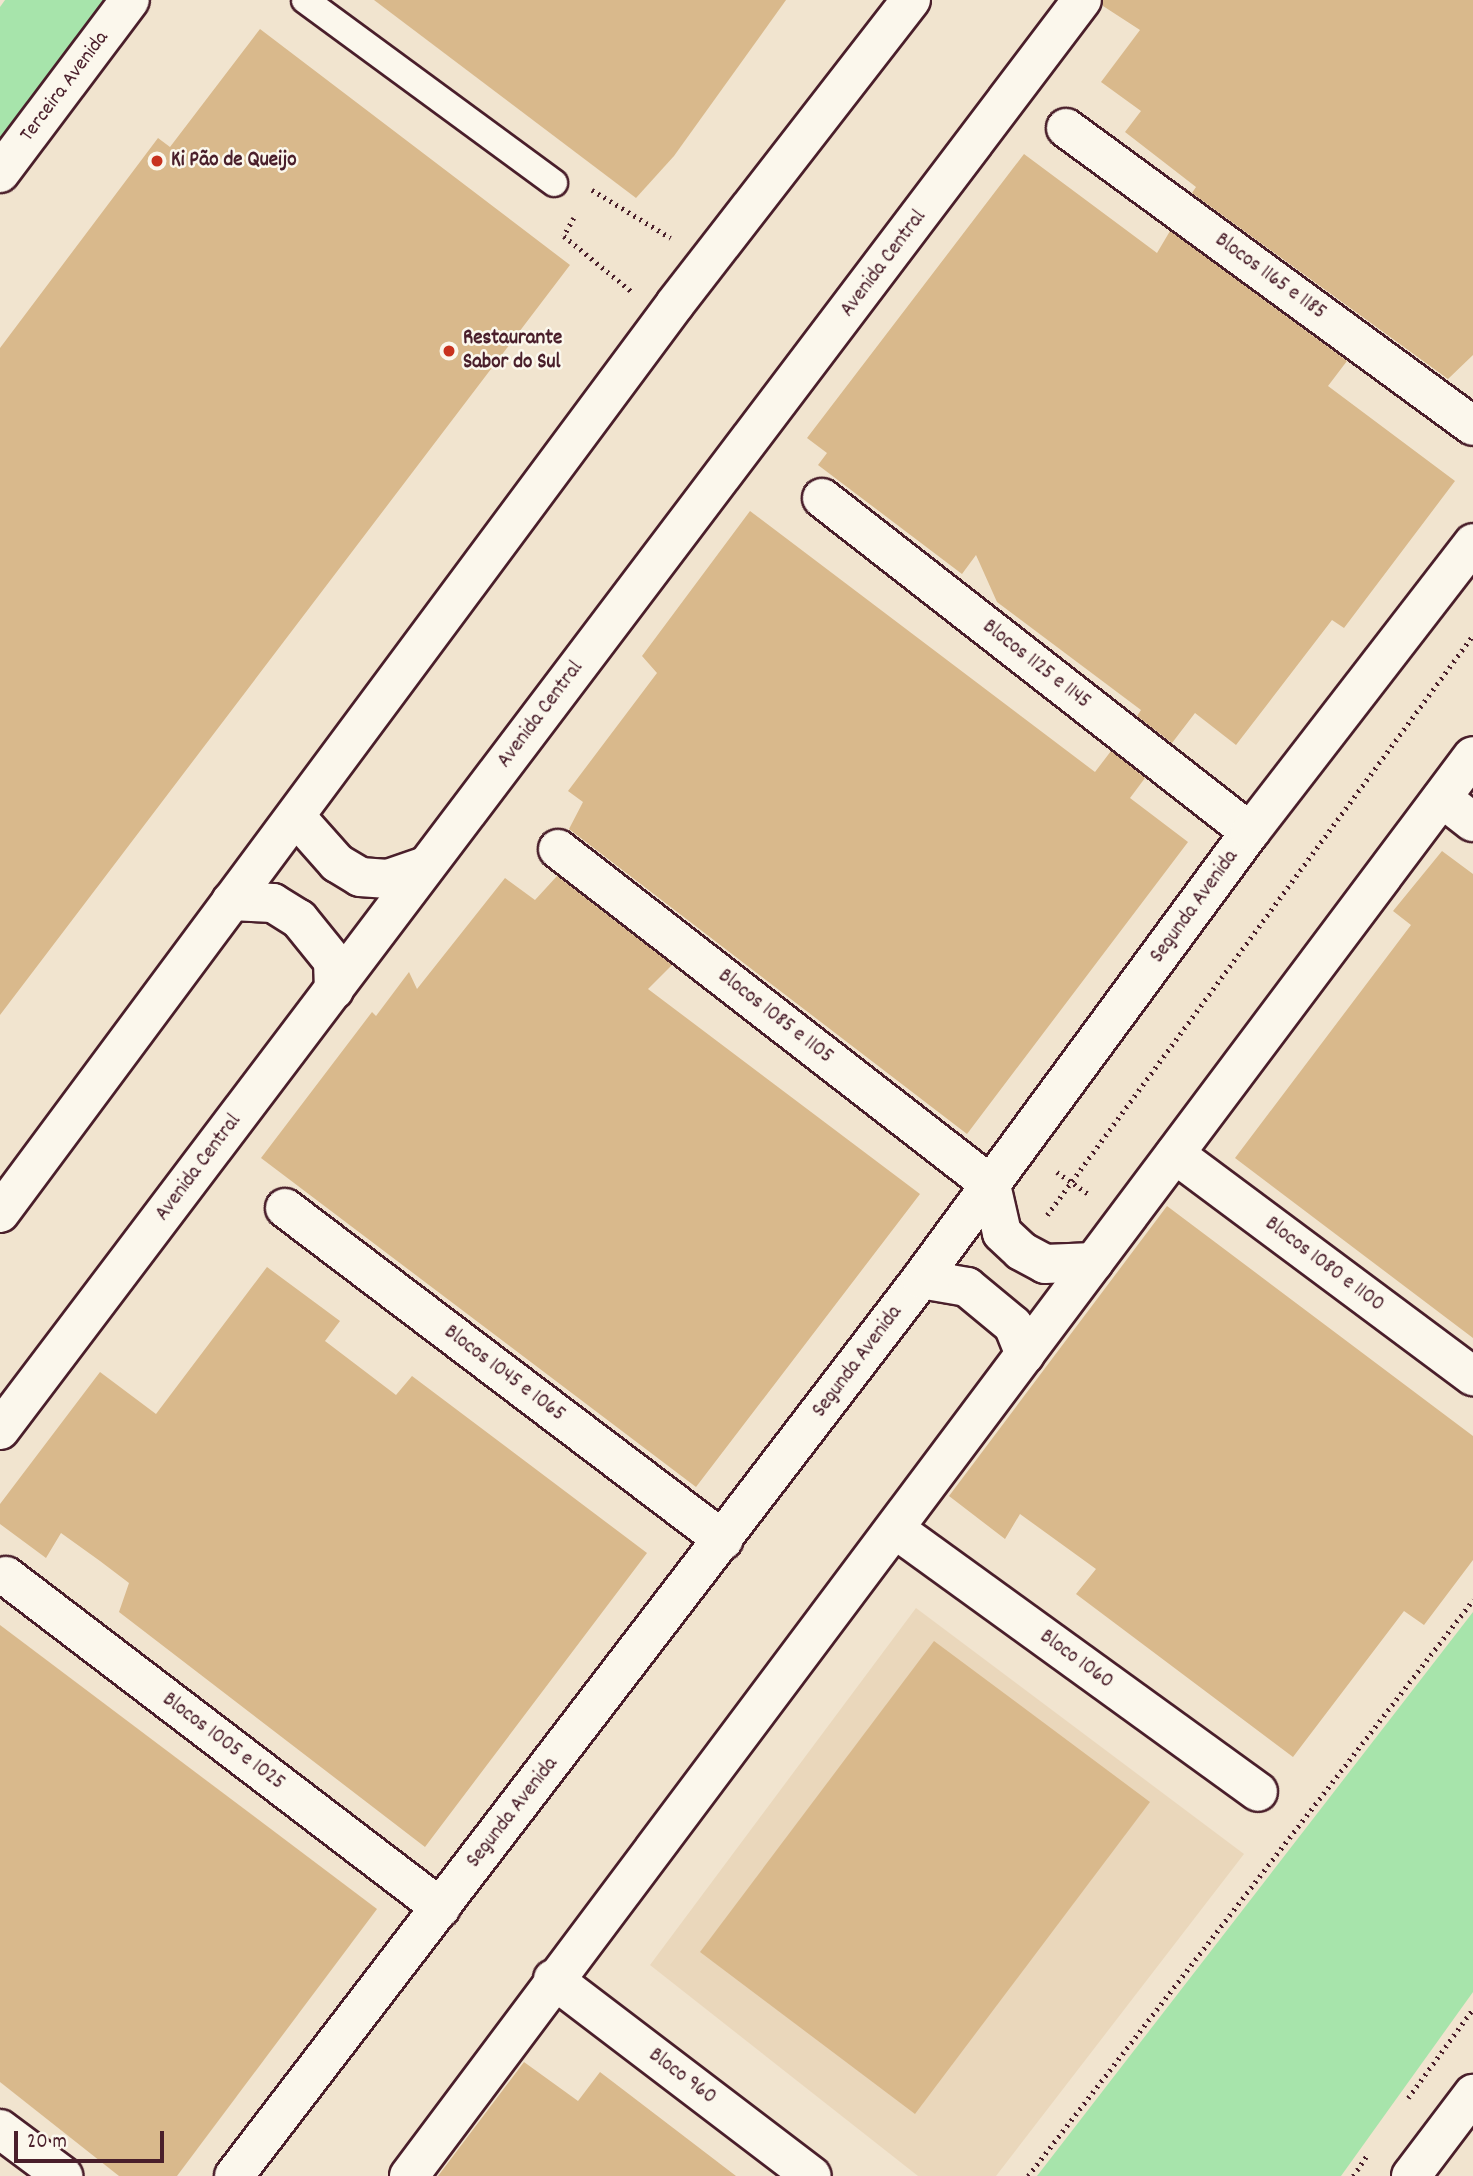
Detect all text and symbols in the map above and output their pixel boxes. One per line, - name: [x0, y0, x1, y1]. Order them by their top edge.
- street label: Terceira Avenida: [15, 27, 115, 147]
- place label: Ki Pão de Queijo: [171, 148, 297, 174]
- marker: Ki Pão de Queijo: [149, 153, 165, 169]
- street label: Avenida Central: [836, 206, 932, 322]
- street label: Blocos 1165 e 1185: [1210, 228, 1330, 326]
- place label: Restaurante Sabor do Sul: [463, 326, 562, 376]
- marker: Restaurante Sabor do Sul: [441, 343, 457, 359]
- street label: Blocos 1125 e 1145: [977, 615, 1095, 715]
- street label: Avenida Central: [493, 657, 589, 773]
- street label: Segunda Avenida: [1146, 846, 1244, 968]
- street label: Blocos 1085 e 1105: [712, 964, 838, 1070]
- street label: Avenida Central: [151, 1110, 247, 1226]
- street label: Blocos 1080 e 1100: [1259, 1212, 1389, 1318]
- street label: Segunda Avenida: [808, 1301, 908, 1423]
- street label: Blocos 1045 e 1065: [438, 1320, 570, 1428]
- street label: Bloco 1060: [1034, 1625, 1118, 1695]
- street label: Blocos 1005 e 1025: [157, 1688, 289, 1796]
- street label: Segunda Avenida: [462, 1753, 564, 1873]
- street label: Bloco 960: [643, 2043, 721, 2111]
- scale bar: [18, 2116, 168, 2160]
- text: 20 m: [27, 2128, 67, 2158]

